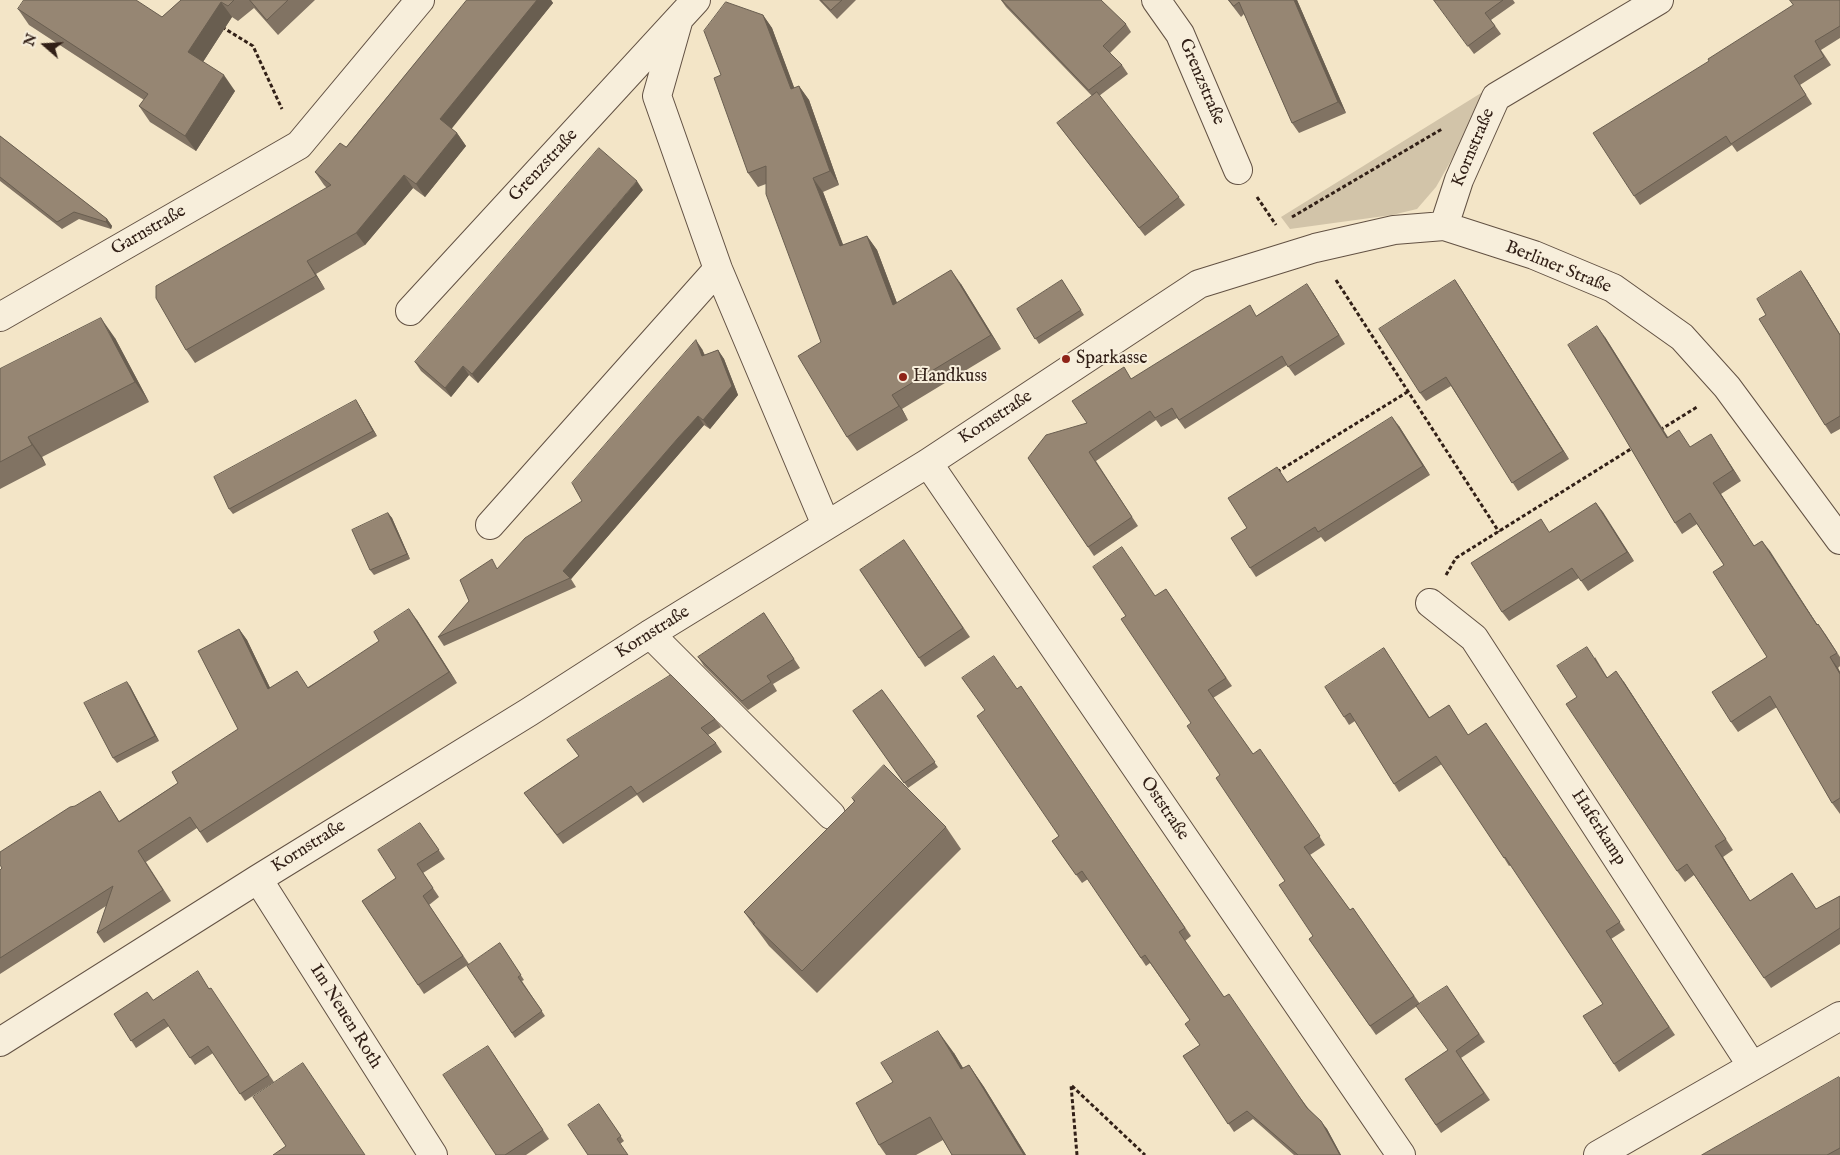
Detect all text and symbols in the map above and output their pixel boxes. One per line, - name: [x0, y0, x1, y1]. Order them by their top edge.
- north arrow: [20, 20, 70, 70]
- text: N: [20, 31, 41, 49]
- street label: Grenzstraße: [1173, 36, 1229, 128]
- street label: Kornstraße: [1448, 105, 1500, 191]
- street label: Grenzstraße: [505, 125, 583, 207]
- street label: Garnstraße: [108, 201, 190, 261]
- street label: Berliner Straße: [1502, 237, 1614, 299]
- place label: Sparkasse: [1076, 348, 1148, 370]
- marker: Sparkasse: [1060, 353, 1072, 365]
- place label: Handkuss: [913, 366, 987, 388]
- marker: Handkuss: [897, 371, 909, 383]
- street label: Kornstraße: [955, 386, 1037, 450]
- street label: Kornstraße: [612, 602, 694, 664]
- street label: Oststraße: [1135, 773, 1193, 845]
- street label: Haferkamp: [1566, 786, 1630, 870]
- street label: Kornstraße: [268, 816, 350, 878]
- street label: Im Neuen Roth: [304, 961, 386, 1073]

